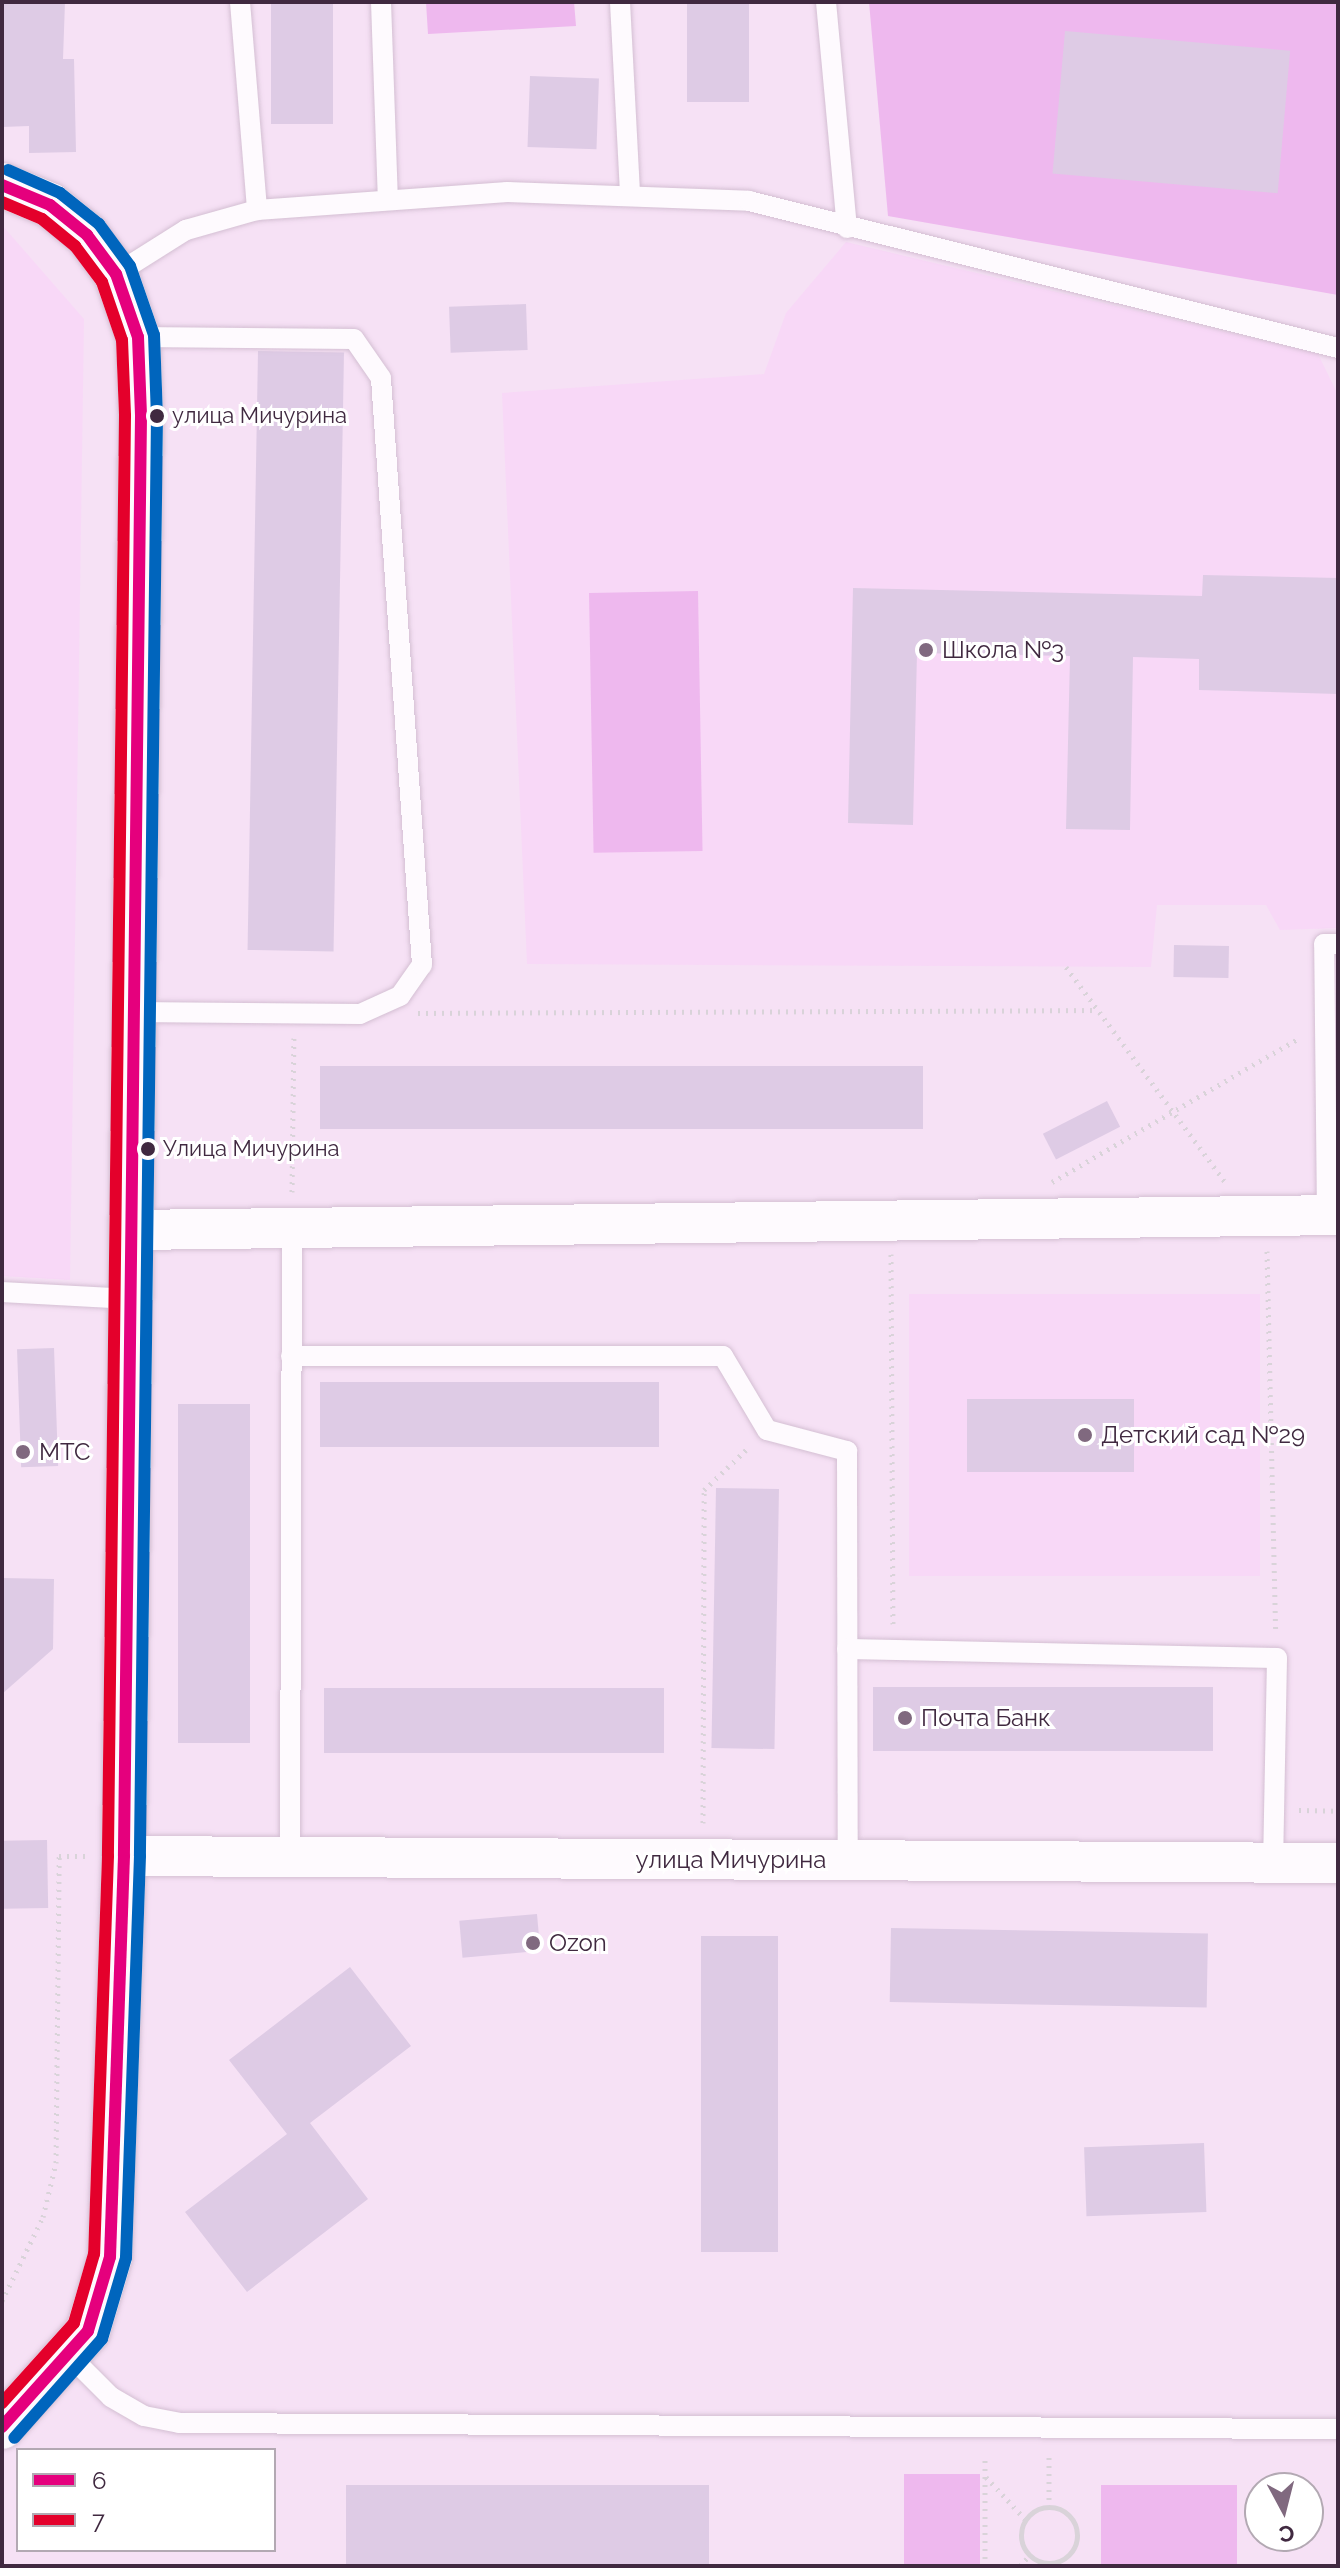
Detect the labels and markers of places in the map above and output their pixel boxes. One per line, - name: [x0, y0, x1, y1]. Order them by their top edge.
- place label: улица Мичурина: [172, 403, 347, 429]
- marker: улица Мичурина: [149, 408, 165, 424]
- place label: Школа №3: [942, 636, 1064, 664]
- marker: Школа №3: [917, 641, 935, 659]
- place label: Улица Мичурина: [163, 1136, 340, 1162]
- marker: Улица Мичурина: [140, 1141, 156, 1157]
- place label: Детский сад №29: [1101, 1421, 1305, 1449]
- marker: Детский сад №29: [1076, 1426, 1094, 1444]
- place label: МТС: [39, 1438, 91, 1466]
- marker: МТС: [14, 1443, 32, 1461]
- place label: Почта Банк: [921, 1704, 1051, 1732]
- marker: Почта Банк: [896, 1709, 914, 1727]
- place label: Ozon: [549, 1929, 607, 1957]
- marker: Ozon: [524, 1934, 542, 1952]

